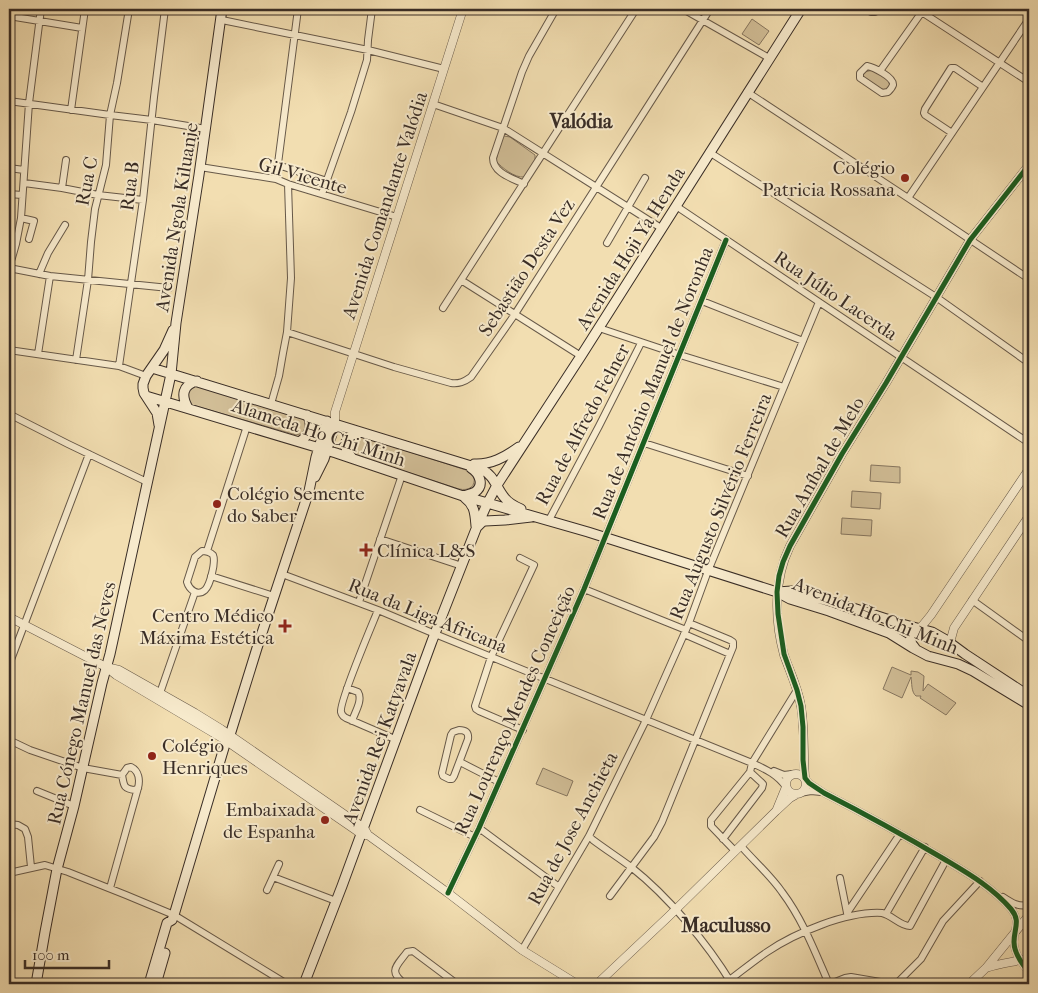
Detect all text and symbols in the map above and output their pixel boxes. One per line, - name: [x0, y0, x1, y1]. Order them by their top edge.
- street label: Avenida Comandante Valódia: [337, 89, 432, 323]
- district label: Valódia: [549, 110, 613, 133]
- street label: Avenida Ngola Kiluanje: [151, 121, 203, 314]
- street label: Gil Vicente: [256, 153, 350, 199]
- street label: Rua C: [71, 155, 103, 208]
- place label: Colégio Patricia Rossana: [762, 157, 895, 201]
- street label: Rua B: [116, 160, 144, 212]
- street label: Avenida Hoji Ya Henda: [571, 163, 690, 335]
- marker: Colégio Patricia Rossana: [899, 172, 911, 184]
- street label: Sebastião Desta Vez: [474, 195, 579, 340]
- street label: Rua de António Manuel de Noronha: [588, 244, 718, 523]
- street label: Rua Júlio Lacerda: [770, 246, 902, 345]
- street label: Rua de Alfredo Felner: [531, 339, 635, 509]
- street label: Rua Augusto Silvério Ferreira: [665, 390, 777, 623]
- street label: Rua Aníbal de Melo: [771, 393, 869, 542]
- street label: Alameda Ho Chi Minh: [228, 394, 408, 471]
- place label: Colégio Semente do Saber: [227, 483, 365, 527]
- marker: Colégio Semente do Saber: [211, 498, 223, 510]
- place label: Clínica L&S: [377, 540, 475, 562]
- marker: Clínica L&S: [359, 543, 373, 557]
- street label: Avenida Ho Chi Minh: [789, 572, 962, 659]
- street label: Rua da Liga Africana: [345, 574, 510, 658]
- street label: Rua Cónego Manuel das Neves: [43, 580, 121, 827]
- street label: Rua Lourenço Mendes Conceição: [450, 582, 580, 839]
- place label: Centro Médico Máxima Estética: [139, 605, 274, 649]
- marker: Centro Médico Máxima Estética: [278, 619, 292, 633]
- street label: Avenida Rei Katyavala: [338, 648, 422, 829]
- place label: Colégio Henriques: [162, 735, 248, 779]
- street label: Rua de Jose Anchieta: [523, 748, 623, 909]
- marker: Colégio Henriques: [146, 750, 158, 762]
- place label: Embaixada de Espanha: [223, 799, 315, 843]
- marker: Embaixada de Espanha: [319, 814, 331, 826]
- district label: Maculusso: [680, 914, 771, 937]
- scale bar: [25, 938, 109, 970]
- text: 100 m: [32, 946, 70, 964]

